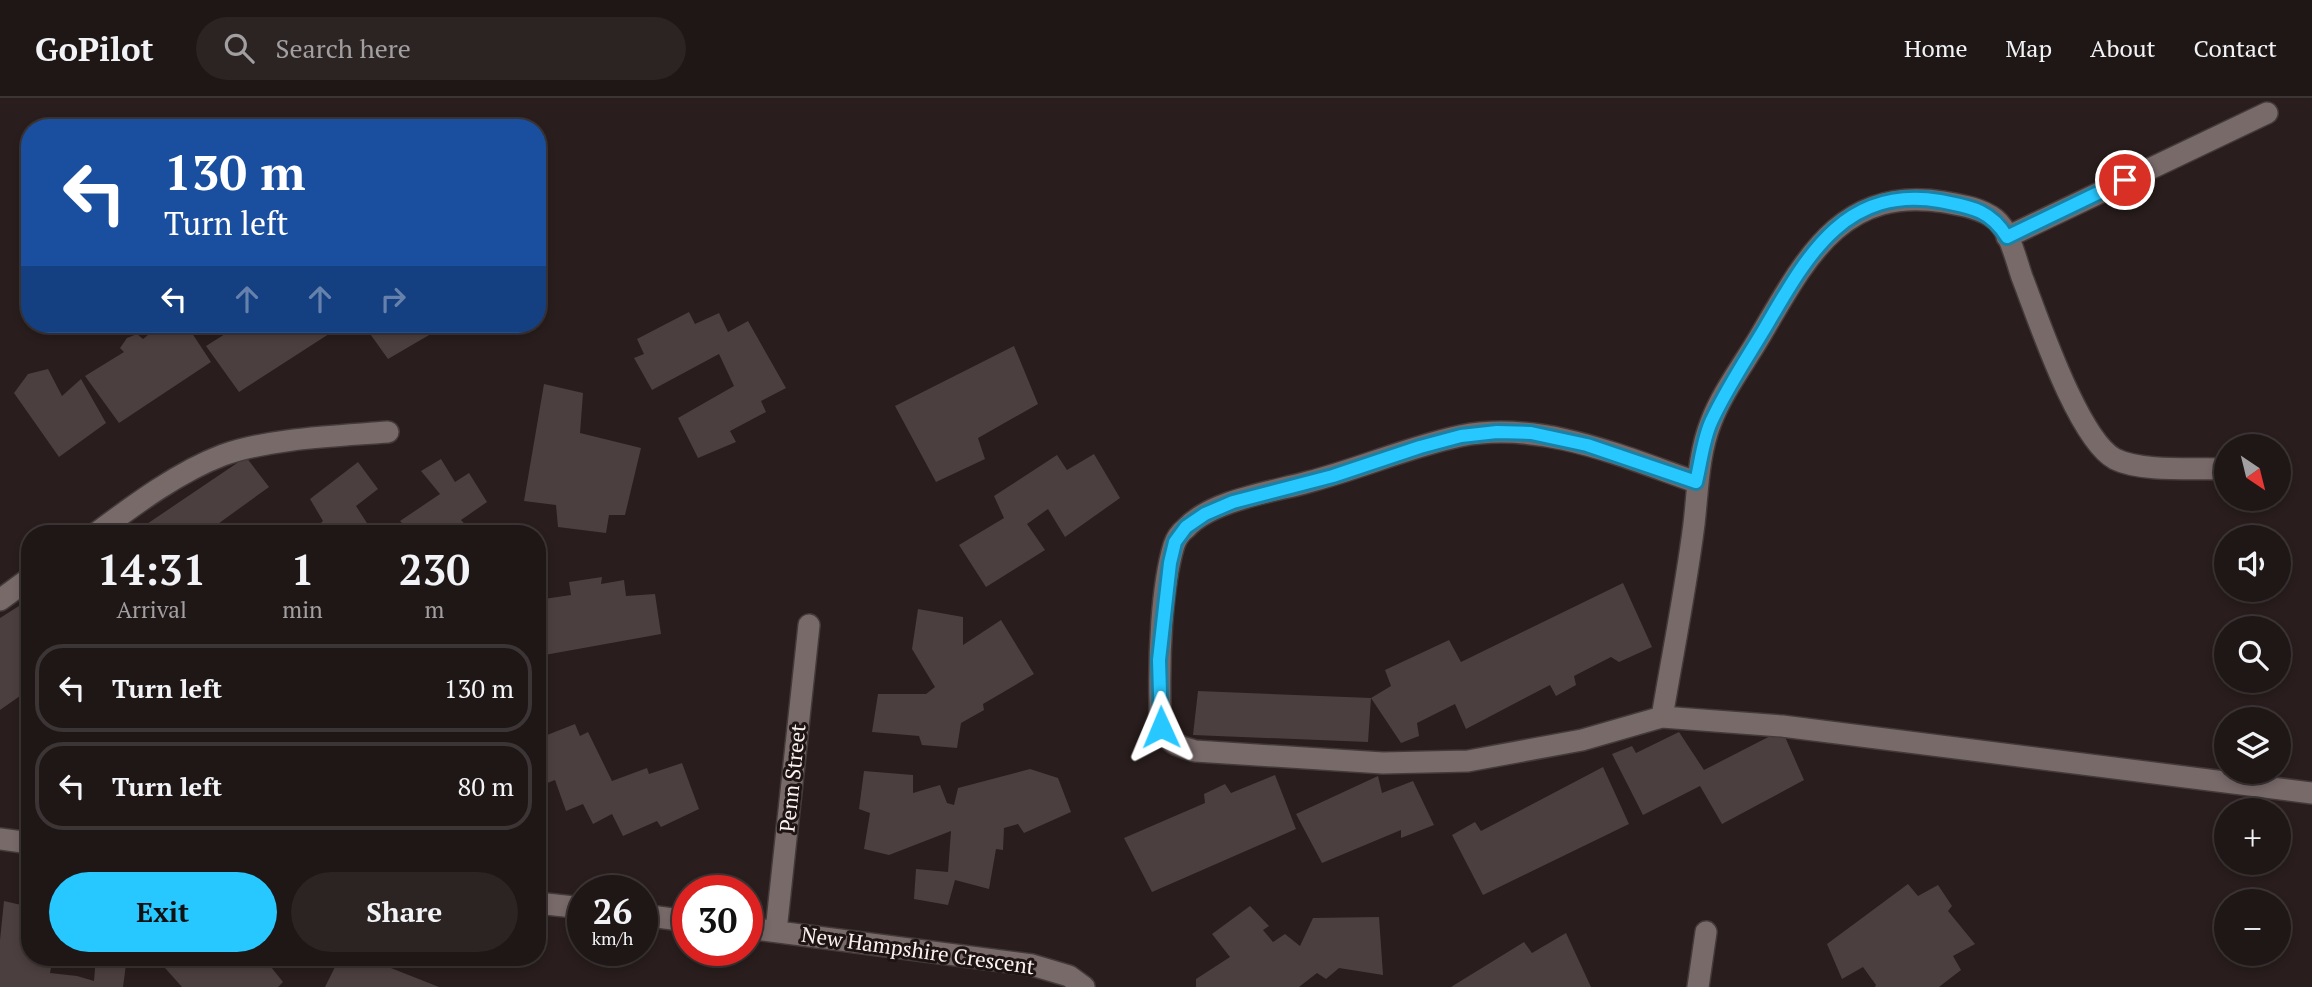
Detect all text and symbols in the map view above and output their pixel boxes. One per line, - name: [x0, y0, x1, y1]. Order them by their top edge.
- search box: [196, 17, 686, 80]
- text: GoPilot: [35, 27, 154, 70]
- icon: search: [220, 29, 258, 67]
- text: Search here: [276, 31, 411, 65]
- text: Home: [1904, 32, 1968, 64]
- text: Map: [2006, 32, 2052, 64]
- text: About: [2090, 32, 2156, 64]
- text: Contact: [2194, 32, 2277, 64]
- text: 130 m: [164, 139, 306, 204]
- icon: left: [49, 147, 140, 238]
- pin: [2095, 150, 2155, 210]
- icon: arrive: [2106, 161, 2144, 199]
- text: Turn left: [164, 202, 288, 244]
- icon: left: [155, 280, 193, 318]
- icon: ahead: [228, 280, 266, 318]
- icon: ahead: [301, 280, 339, 318]
- icon: right: [374, 280, 412, 318]
- north arrow: [2214, 434, 2291, 511]
- map controls: [2214, 434, 2291, 966]
- button: sound: [2214, 525, 2291, 602]
- text: 14:31: [97, 541, 206, 597]
- text: 1: [291, 541, 314, 597]
- text: 230: [399, 541, 470, 597]
- text: Arrival: [116, 594, 187, 625]
- text: min: [282, 594, 323, 625]
- text: m: [424, 594, 444, 625]
- button: search: [2214, 616, 2291, 693]
- icon: left: [53, 669, 91, 707]
- text: Turn left: [112, 671, 222, 705]
- text: 130 m: [444, 671, 514, 705]
- position arrow: [1124, 690, 1198, 764]
- button: layers: [2214, 707, 2291, 784]
- street label: Penn Street: [772, 722, 812, 833]
- icon: left: [53, 767, 91, 805]
- text: Turn left: [112, 769, 222, 803]
- text: 80 m: [458, 769, 514, 803]
- button: +: [2214, 798, 2291, 875]
- button: Exit: [49, 872, 277, 952]
- button: Share: [291, 872, 518, 952]
- speed limit sign: 30: [672, 875, 763, 966]
- text: 26: [593, 888, 632, 934]
- button: −: [2214, 889, 2291, 966]
- street label: New Hampshire Crescent: [800, 920, 1037, 980]
- text: km/h: [592, 926, 633, 950]

